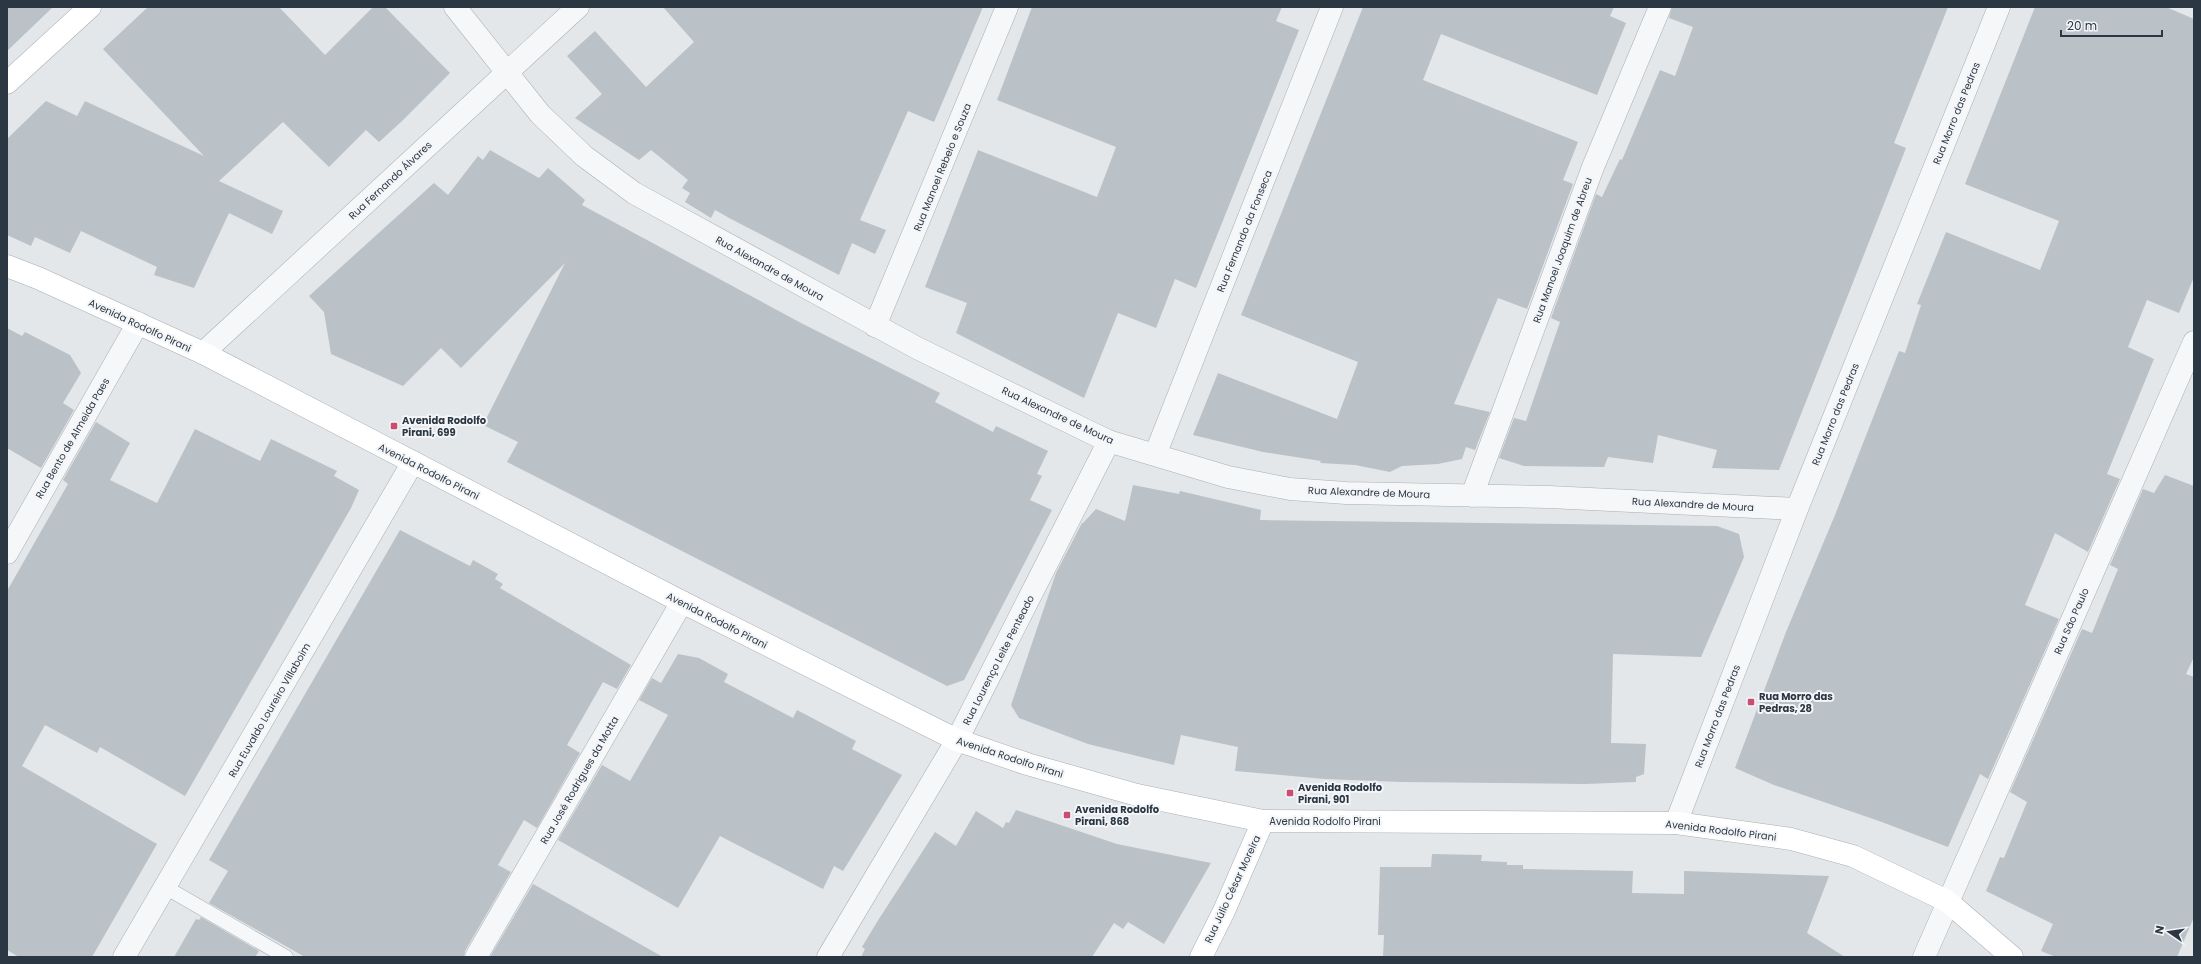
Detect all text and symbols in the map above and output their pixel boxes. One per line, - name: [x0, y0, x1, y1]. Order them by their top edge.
- scale bar: [2061, 12, 2162, 38]
- text: 20 m: [2067, 17, 2097, 34]
- street label: Rua Morro das Pedras: [1929, 60, 1984, 167]
- street label: Rua Manoel Rebelo e Souza: [910, 101, 975, 234]
- street label: Rua Fernando Álvares: [345, 138, 435, 223]
- street label: Rua Fernando da Fonseca: [1213, 168, 1276, 295]
- street label: Rua Manoel Joaquim de Abreu: [1529, 175, 1596, 325]
- street label: Rua Alexandre de Moura: [713, 232, 827, 305]
- street label: Avenida Rodolfo Pirani: [86, 295, 194, 356]
- street label: Rua Morro das Pedras: [1808, 361, 1863, 468]
- street label: Rua Bento de Almeida Paes: [32, 375, 113, 501]
- street label: Rua Alexandre de Moura: [999, 383, 1116, 448]
- place label: Avenida Rodolfo Pirani, 699: [402, 413, 487, 440]
- marker: Avenida Rodolfo Pirani, 699: [389, 421, 399, 431]
- street label: Avenida Rodolfo Pirani: [376, 439, 482, 503]
- street label: Rua Alexandre de Moura: [1308, 483, 1430, 502]
- street label: Rua Alexandre de Moura: [1632, 494, 1754, 515]
- street label: Rua São Paulo: [2050, 586, 2093, 657]
- street label: Avenida Rodolfo Pirani: [664, 588, 770, 652]
- street label: Rua Lourenço Leite Penteado: [959, 593, 1038, 728]
- street label: Rua Euvaldo Loureiro Villaboim: [225, 640, 314, 780]
- street label: Rua Morro das Pedras: [1691, 662, 1744, 770]
- place label: Rua Morro das Pedras, 28: [1759, 689, 1833, 716]
- marker: Rua Morro das Pedras, 28: [1746, 697, 1756, 707]
- street label: Rua José Rodrigues da Motta: [537, 713, 622, 847]
- street label: Avenida Rodolfo Pirani: [954, 733, 1065, 782]
- place label: Avenida Rodolfo Pirani, 901: [1298, 780, 1383, 807]
- marker: Avenida Rodolfo Pirani, 901: [1285, 788, 1295, 798]
- place label: Avenida Rodolfo Pirani, 868: [1075, 802, 1160, 829]
- marker: Avenida Rodolfo Pirani, 868: [1062, 810, 1072, 820]
- street label: Avenida Rodolfo Pirani: [1269, 814, 1381, 829]
- street label: Avenida Rodolfo Pirani: [1665, 816, 1777, 845]
- street label: Rua Júlio César Moreira: [1201, 833, 1264, 946]
- north arrow: [2149, 912, 2189, 952]
- text: N: [2151, 924, 2168, 936]

